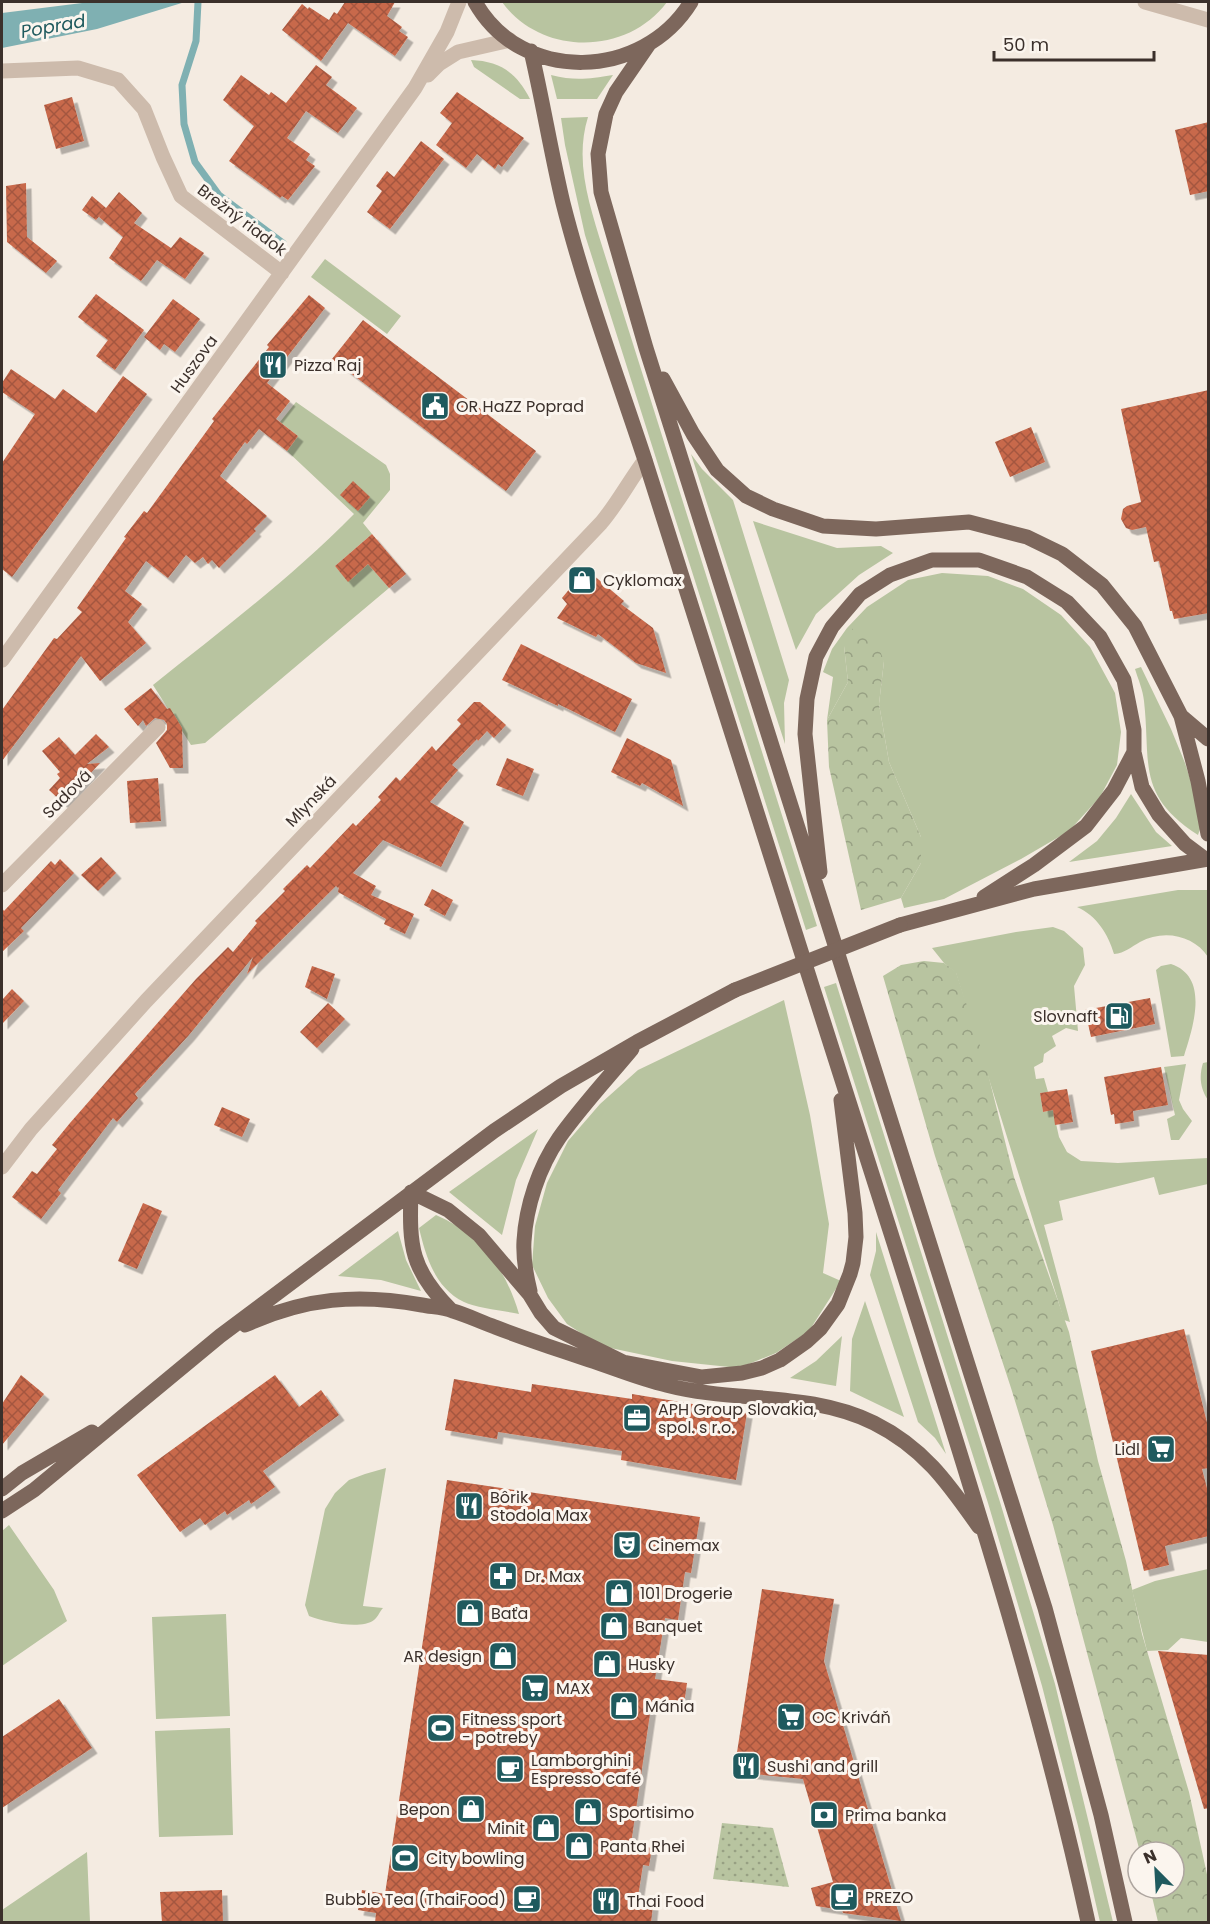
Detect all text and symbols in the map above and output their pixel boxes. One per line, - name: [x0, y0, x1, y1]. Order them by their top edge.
- water label: Poprad: [19, 8, 88, 44]
- scale bar: [994, 24, 1154, 62]
- text: 50 m: [1003, 32, 1049, 57]
- street label: Brežný riadok: [193, 179, 292, 262]
- street label: Huszova: [165, 330, 223, 398]
- restaurant icon: Pizza Raj: [257, 349, 289, 381]
- place label: Pizza Raj: [294, 354, 361, 377]
- public building icon: OR HaZZ Poprad: [419, 390, 451, 422]
- place label: OR HaZZ Poprad: [456, 395, 584, 418]
- shop icon: Cyklomax: [566, 564, 598, 596]
- place label: Cyklomax: [603, 569, 682, 592]
- street label: Sadová: [37, 764, 97, 824]
- street label: Mlynská: [280, 770, 342, 832]
- fuel station icon: Slovnaft: [1103, 1000, 1135, 1032]
- place label: Slovnaft: [1033, 1005, 1098, 1028]
- place label: APH Group Slovakia, spol. s r.o.: [658, 1398, 817, 1439]
- office icon: APH Group Slovakia, spol. s r.o.: [621, 1402, 653, 1434]
- supermarket icon: Lidl: [1145, 1433, 1177, 1465]
- place label: Lidl: [1114, 1438, 1140, 1461]
- place label: Bôrik Stodola Max: [490, 1486, 588, 1527]
- restaurant icon: Bôrik Stodola Max: [453, 1490, 485, 1522]
- theatre icon: Cinemax: [611, 1529, 643, 1561]
- place label: Cinemax: [648, 1534, 720, 1557]
- pharmacy icon: Dr. Max: [487, 1560, 519, 1592]
- place label: Dr. Max: [524, 1565, 582, 1588]
- shop icon: 101 Drogerie: [603, 1577, 635, 1609]
- place label: 101 Drogerie: [640, 1582, 733, 1605]
- shop icon: Baťa: [454, 1597, 486, 1629]
- place label: Baťa: [491, 1602, 528, 1625]
- shop icon: Banquet: [598, 1610, 630, 1642]
- place label: Banquet: [635, 1615, 703, 1638]
- shop icon: AR design: [487, 1640, 519, 1672]
- place label: AR design: [403, 1645, 482, 1668]
- shop icon: Husky: [591, 1648, 623, 1680]
- place label: Husky: [628, 1653, 675, 1676]
- supermarket icon: MAX: [519, 1672, 551, 1704]
- place label: MAX: [556, 1677, 591, 1700]
- shop icon: Mánia: [608, 1690, 640, 1722]
- place label: Mánia: [645, 1695, 695, 1718]
- supermarket icon: OC Kriváň: [775, 1701, 807, 1733]
- place label: OC Kriváň: [812, 1706, 891, 1729]
- place label: Fitness sport - potreby: [462, 1708, 562, 1749]
- sports icon: Fitness sport - potreby: [425, 1712, 457, 1744]
- place label: Lamborghini Espresso café: [531, 1749, 641, 1790]
- restaurant icon: Sushi and grill: [730, 1750, 762, 1782]
- cafe icon: Lamborghini Espresso café: [494, 1753, 526, 1785]
- place label: Sushi and grill: [767, 1755, 878, 1778]
- shop icon: Bepon: [455, 1793, 487, 1825]
- shop icon: Sportisimo: [572, 1796, 604, 1828]
- place label: Bepon: [399, 1798, 450, 1821]
- bank icon: Prima banka: [808, 1799, 840, 1831]
- place label: Sportisimo: [609, 1801, 694, 1824]
- place label: Prima banka: [845, 1804, 947, 1827]
- shop icon: Minit: [530, 1812, 562, 1844]
- place label: Minit: [487, 1817, 525, 1840]
- shop icon: Panta Rhei: [563, 1830, 595, 1862]
- place label: Panta Rhei: [600, 1835, 685, 1858]
- north arrow: [1126, 1840, 1186, 1900]
- sports icon: City bowling: [389, 1842, 421, 1874]
- text: N: [1140, 1844, 1160, 1870]
- place label: City bowling: [426, 1847, 525, 1870]
- cafe icon: PREZO: [828, 1881, 860, 1913]
- cafe icon: Bubble Tea (ThaiFood): [511, 1883, 543, 1915]
- restaurant icon: Thai Food: [590, 1885, 622, 1917]
- place label: PREZO: [865, 1886, 913, 1909]
- place label: Bubble Tea (ThaiFood): [325, 1888, 506, 1911]
- place label: Thai Food: [627, 1890, 704, 1913]

